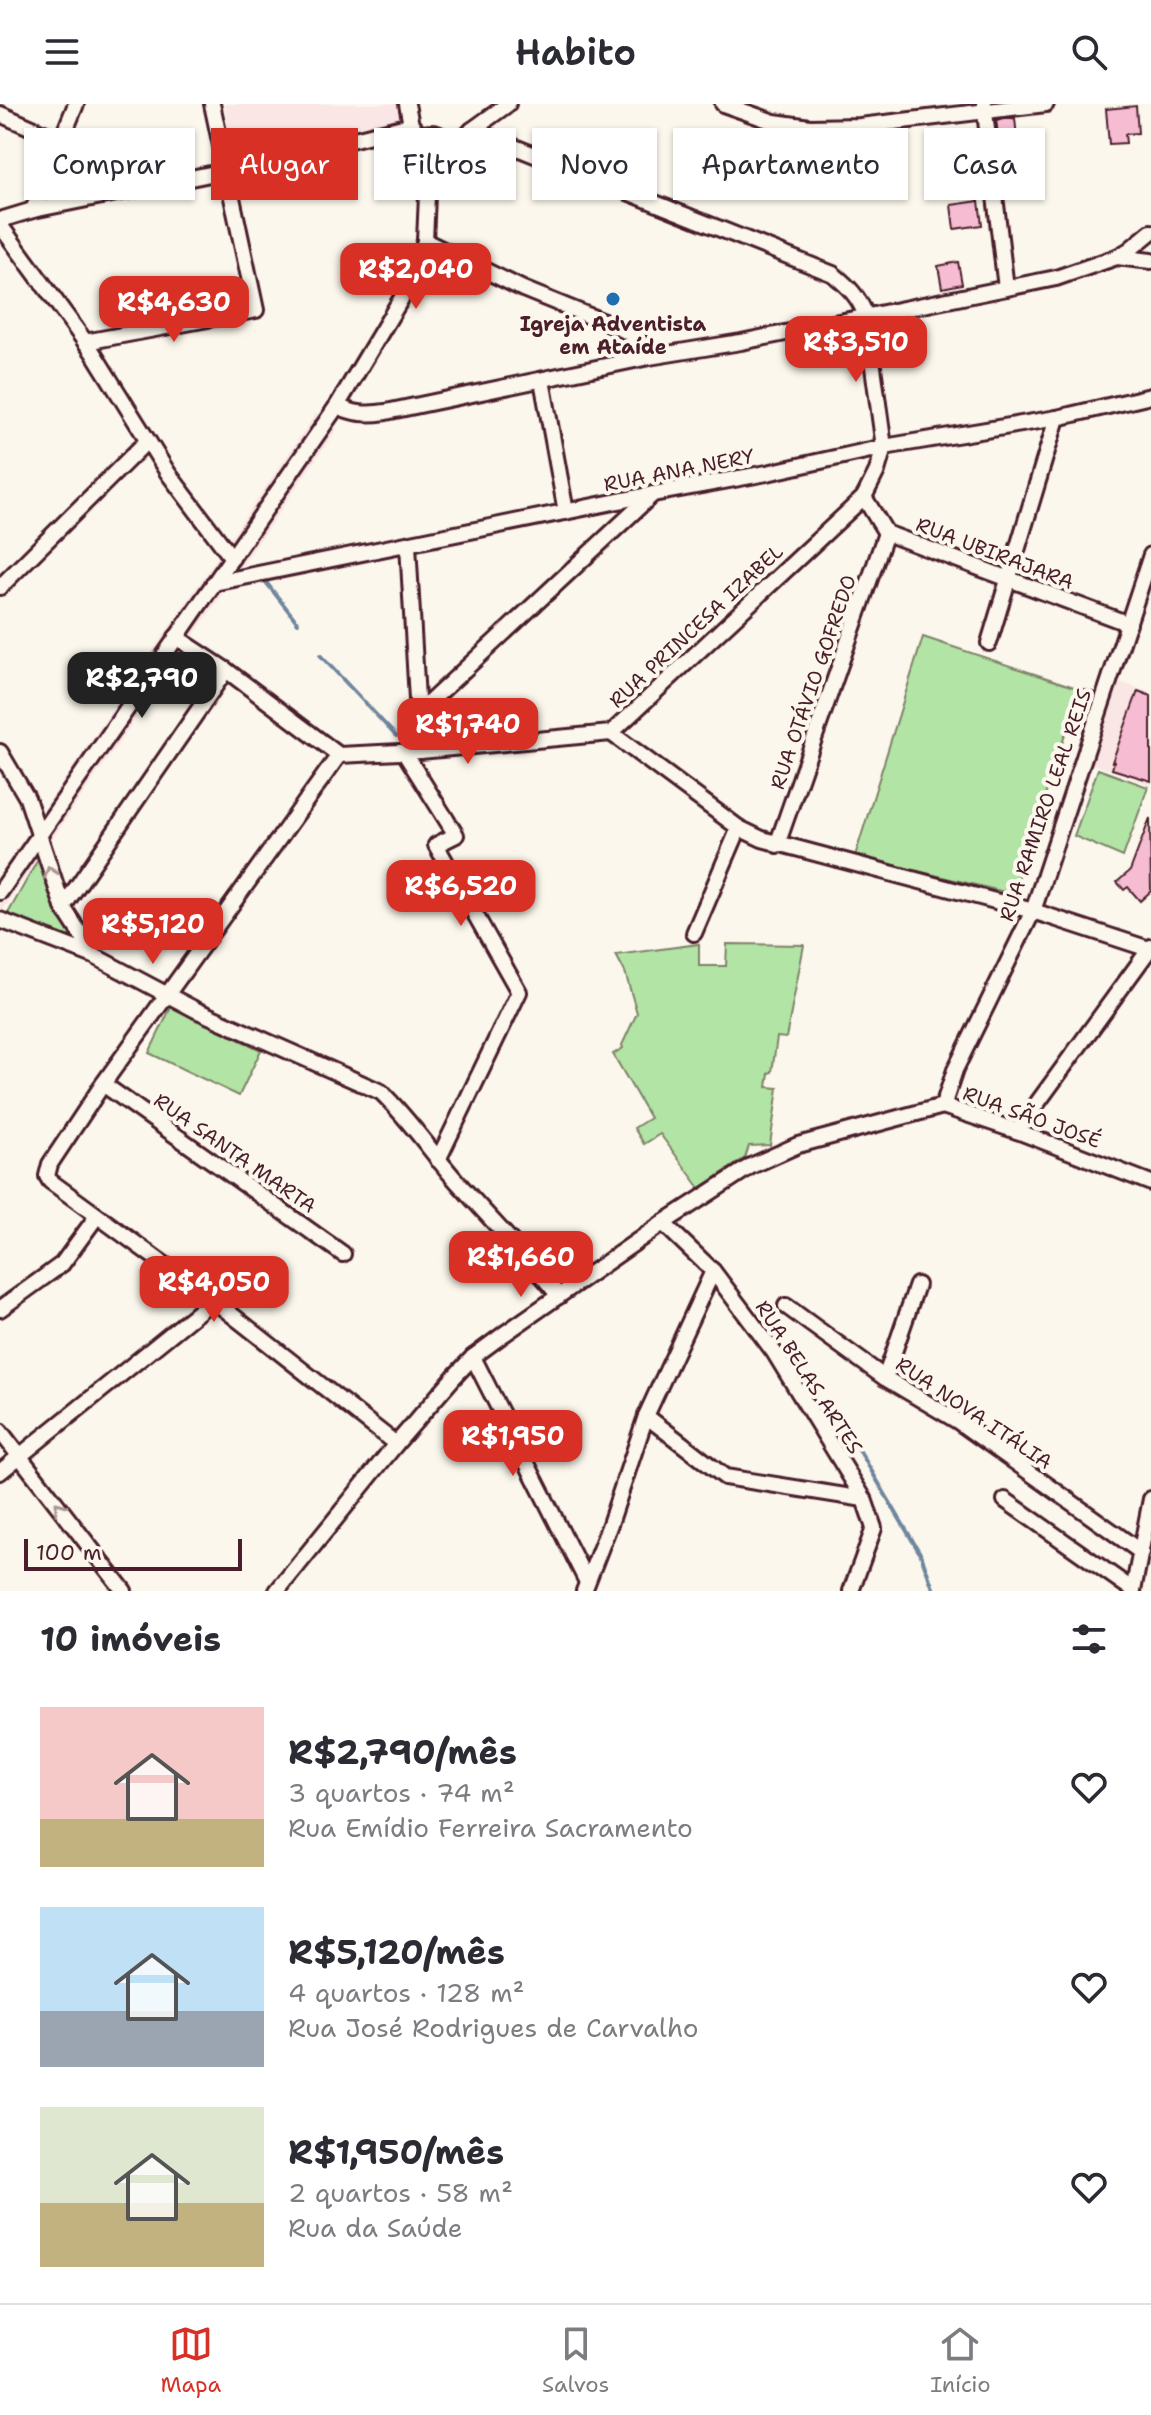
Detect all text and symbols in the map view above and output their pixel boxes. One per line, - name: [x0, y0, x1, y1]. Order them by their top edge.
- text: Habito: [515, 28, 636, 77]
- icon: menu: [40, 30, 84, 74]
- icon: search: [1067, 30, 1111, 74]
- chip: Comprar: [24, 128, 195, 200]
- chip: Alugar: [211, 128, 358, 200]
- chip: Filtros: [374, 128, 516, 200]
- chip: Novo: [532, 128, 657, 200]
- chip: Apartamento: [673, 128, 908, 200]
- chip: Casa: [924, 128, 1045, 200]
- pin: R$2,040: [342, 243, 490, 311]
- text: R$2,040: [358, 251, 474, 286]
- pin: R$4,630: [100, 276, 248, 344]
- text: R$4,630: [117, 284, 231, 319]
- marker: Igreja Adventista em Ataíde: [604, 290, 622, 308]
- place label: Igreja Adventista em Ataíde: [520, 311, 707, 360]
- pin: R$3,510: [782, 316, 930, 384]
- text: R$3,510: [803, 324, 909, 359]
- street label: RUA ANA NERY: [601, 443, 757, 497]
- street label: RUA UBIRAJARA: [912, 511, 1078, 595]
- street label: RUA PRINCESA IZABEL: [603, 538, 789, 714]
- street label: RUA OTÁVIO GOFREDO: [764, 571, 862, 793]
- pin: R$2,790: [68, 652, 216, 720]
- text: R$2,790: [85, 660, 199, 695]
- street label: RUA RAMIRO LEAL REIS: [993, 685, 1097, 925]
- pin: R$1,740: [394, 698, 542, 766]
- text: R$1,740: [415, 706, 521, 741]
- pin: R$6,520: [387, 860, 535, 928]
- one-way arrow: [44, 866, 60, 880]
- text: R$6,520: [404, 868, 518, 903]
- pin: R$5,120: [79, 898, 227, 966]
- text: R$5,120: [101, 906, 205, 941]
- street label: RUA SÃO JOSÉ: [959, 1080, 1105, 1154]
- street label: RUA SANTA MARTA: [149, 1087, 321, 1219]
- pin: R$1,660: [447, 1231, 595, 1299]
- text: R$1,660: [467, 1239, 575, 1274]
- pin: R$4,050: [140, 1256, 288, 1324]
- text: R$4,050: [158, 1264, 270, 1299]
- street label: RUA BELAS ARTES: [750, 1295, 868, 1459]
- street label: RUA NOVA ITÁLIA: [891, 1351, 1057, 1475]
- pin: R$1,950: [439, 1410, 587, 1478]
- text: R$1,950: [461, 1418, 565, 1453]
- one-way arrow: [55, 1501, 69, 1516]
- scale bar: [24, 1535, 242, 1571]
- text: 100 m: [36, 1538, 102, 1567]
- text: 10 imóveis: [40, 1616, 221, 1662]
- icon: filters: [1067, 1617, 1111, 1661]
- text: R$2,790/mês: [288, 1729, 517, 1775]
- icon: home: [104, 1739, 200, 1835]
- icon: heart: [1067, 1765, 1111, 1809]
- text: 3 quartos · 74 m²: [288, 1775, 515, 1810]
- text: Rua Emídio Ferreira Sacramento: [288, 1810, 693, 1845]
- text: R$5,120/mês: [288, 1929, 505, 1975]
- icon: home: [104, 1939, 200, 2035]
- icon: heart: [1067, 1965, 1111, 2009]
- text: 4 quartos · 128 m²: [288, 1975, 525, 2010]
- text: Rua José Rodrigues de Carvalho: [288, 2010, 698, 2045]
- text: R$1,950/mês: [288, 2129, 504, 2175]
- icon: home: [104, 2139, 200, 2235]
- icon: heart: [1067, 2165, 1111, 2209]
- text: 2 quartos · 58 m²: [288, 2175, 513, 2210]
- text: Rua da Saúde: [288, 2210, 463, 2245]
- tab: Mapa: [160, 2322, 221, 2399]
- tab: Salvos: [542, 2322, 609, 2399]
- tab: Início: [930, 2322, 991, 2399]

